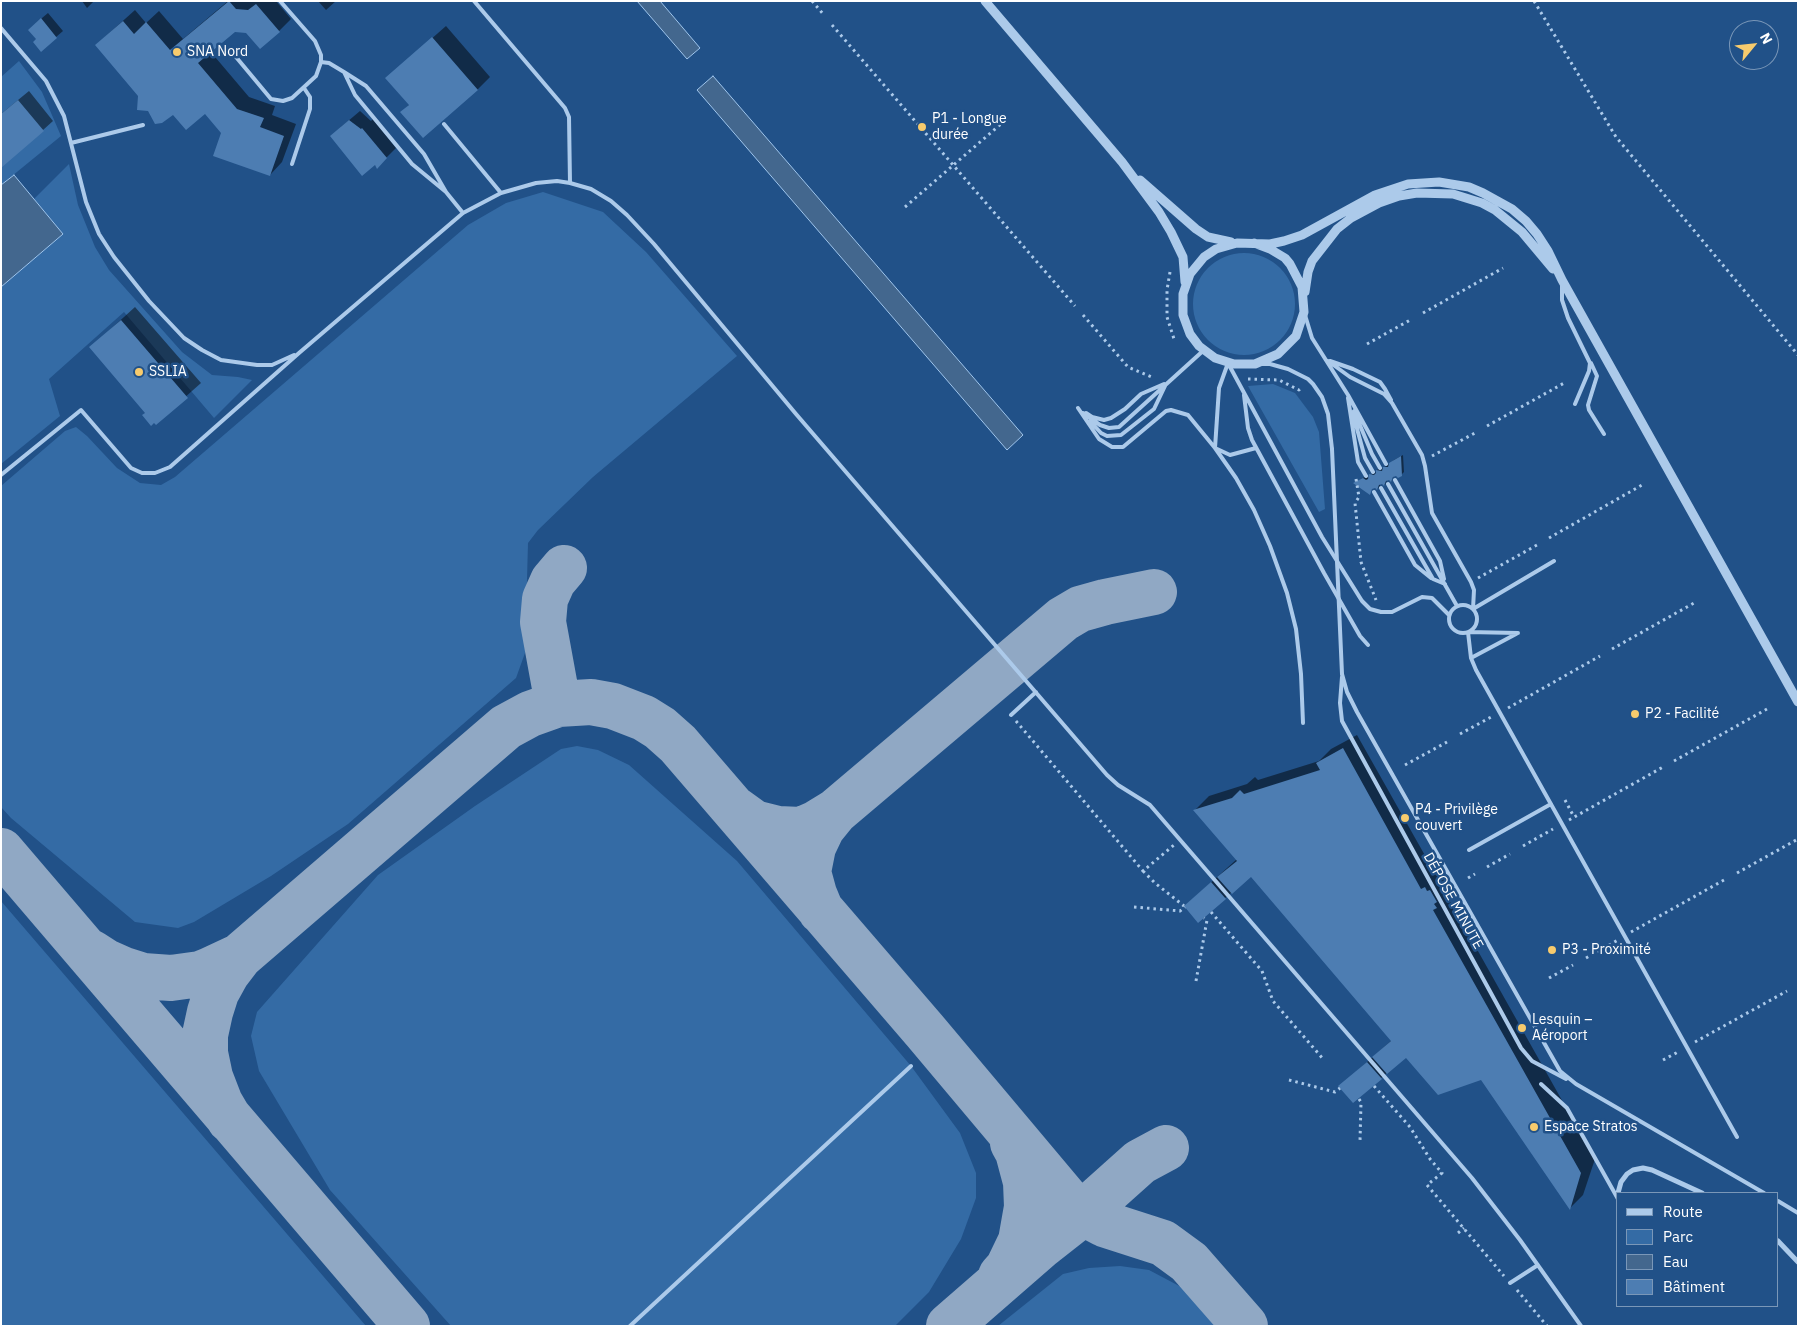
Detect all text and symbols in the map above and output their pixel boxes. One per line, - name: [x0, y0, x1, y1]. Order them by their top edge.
- north arrow: [1729, 20, 1779, 70]
- text: N: [1756, 30, 1777, 47]
- place label: SNA Nord: [187, 44, 248, 60]
- marker: SNA Nord: [171, 46, 183, 58]
- place label: P1 - Longue durée: [932, 111, 1007, 144]
- marker: P1 - Longue durée: [916, 121, 928, 133]
- place label: SSLIA: [149, 364, 187, 380]
- marker: SSLIA: [133, 366, 145, 378]
- place label: P2 - Facilité: [1645, 706, 1719, 722]
- marker: P2 - Facilité: [1629, 708, 1641, 720]
- place label: P4 - Privilège couvert: [1415, 802, 1498, 834]
- marker: P4 - Privilège couvert: [1399, 812, 1411, 824]
- street label: DÉPOSE MINUTE: [1419, 850, 1487, 952]
- place label: P3 - Proximité: [1562, 942, 1651, 958]
- marker: P3 - Proximité: [1546, 944, 1558, 956]
- place label: Lesquin – Aéroport: [1532, 1012, 1592, 1044]
- marker: Lesquin – Aéroport: [1516, 1022, 1528, 1034]
- place label: Espace Stratos: [1544, 1119, 1638, 1135]
- marker: Espace Stratos: [1528, 1121, 1540, 1133]
- legend: [1616, 1192, 1779, 1307]
- text: Route: [1663, 1202, 1703, 1221]
- text: Parc: [1663, 1227, 1693, 1246]
- text: Eau: [1663, 1252, 1688, 1271]
- text: Bâtiment: [1663, 1277, 1725, 1296]

